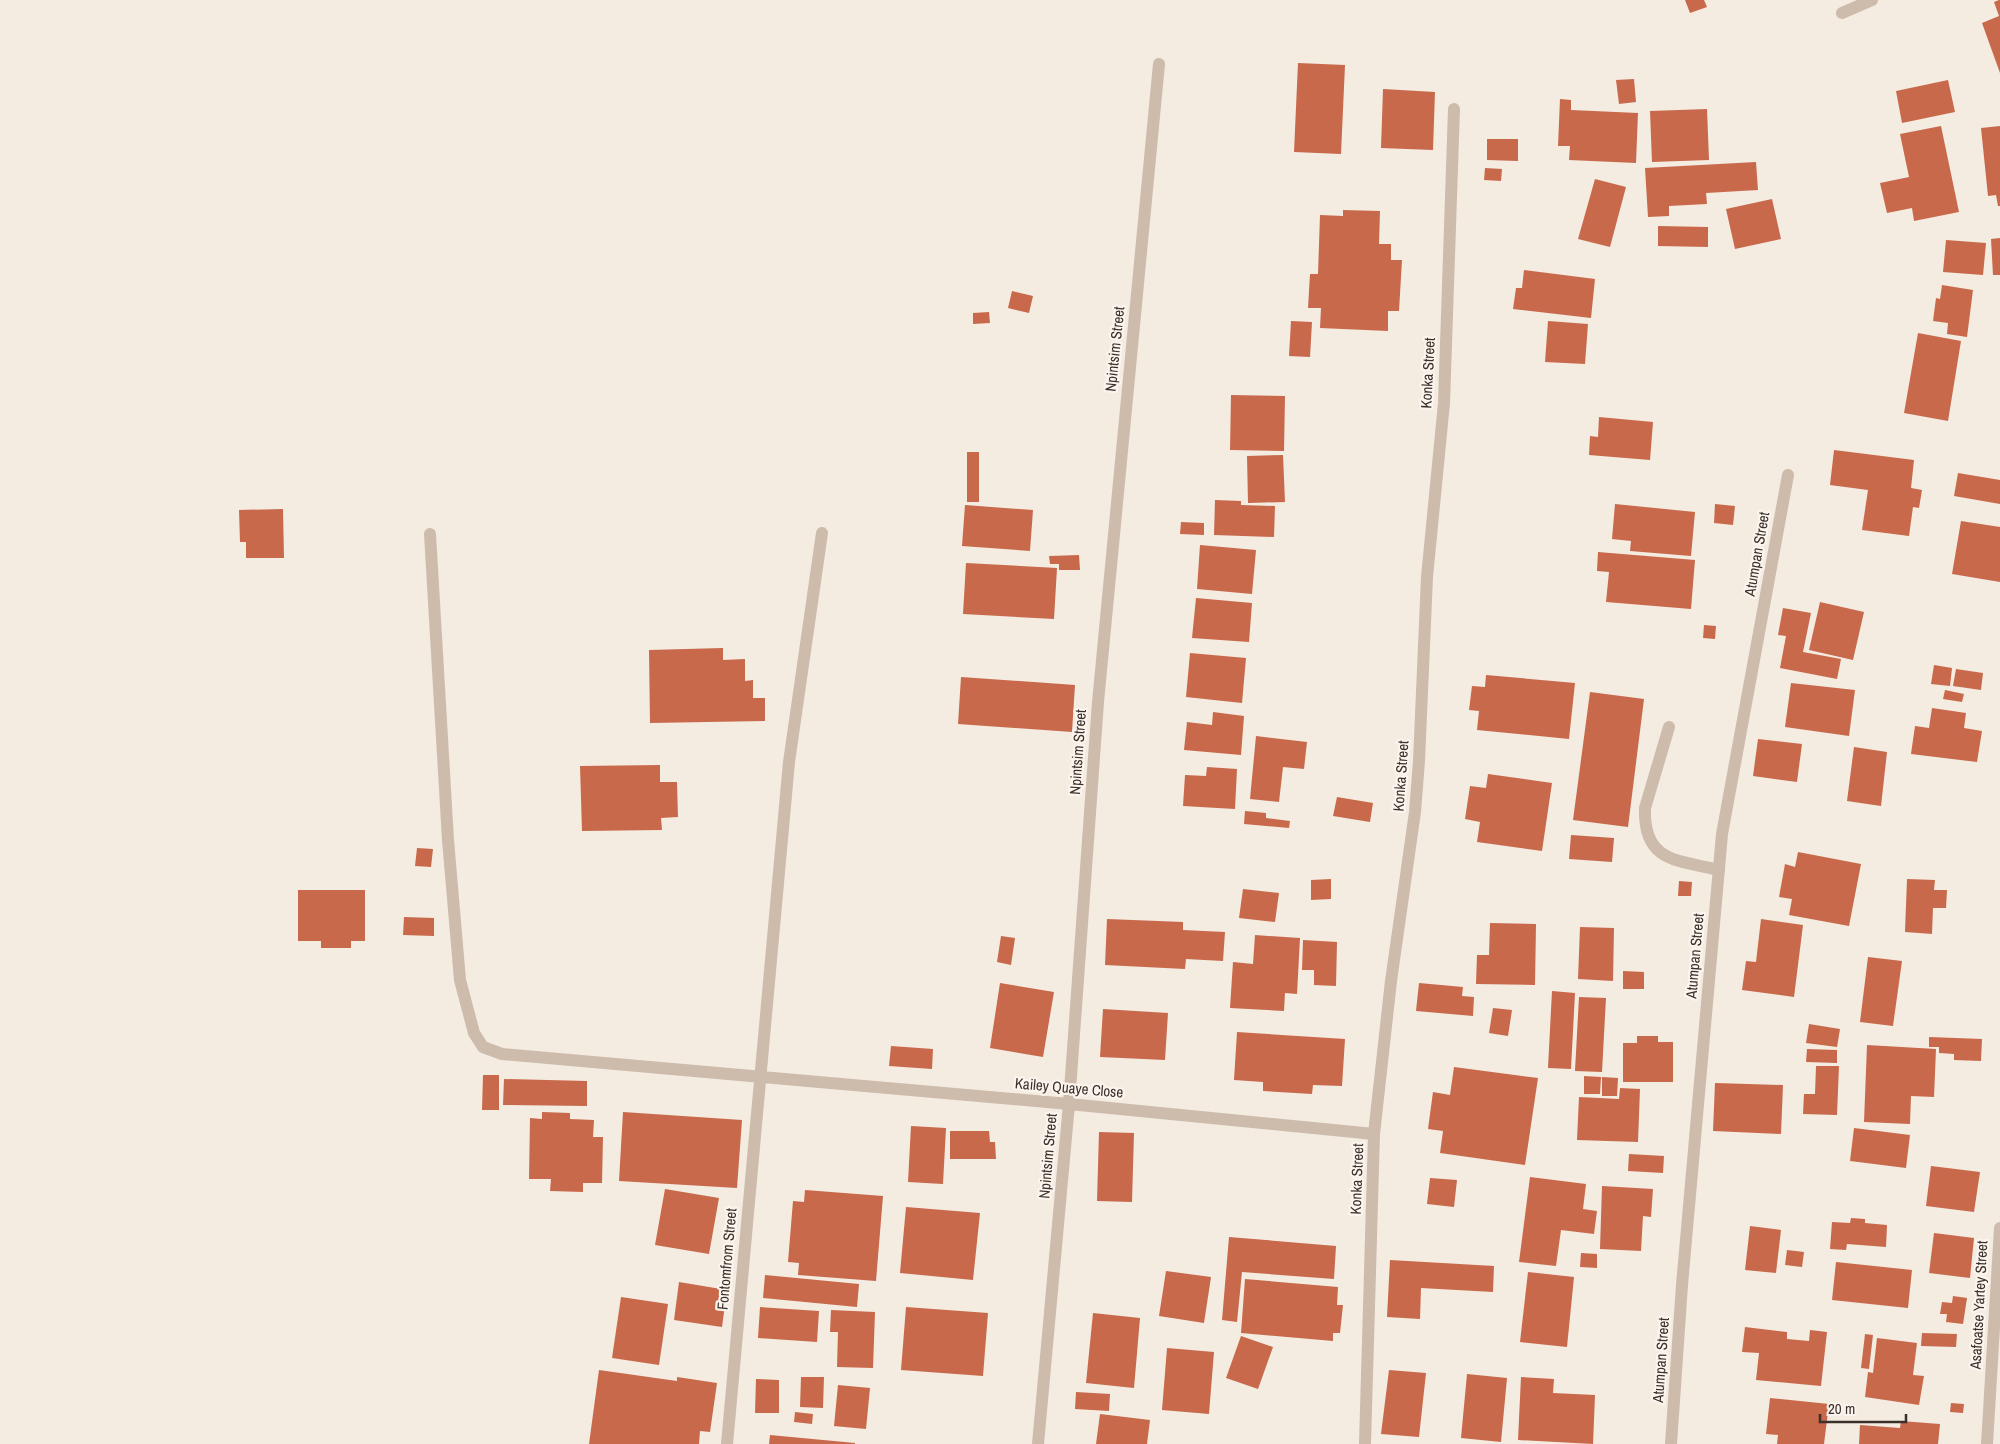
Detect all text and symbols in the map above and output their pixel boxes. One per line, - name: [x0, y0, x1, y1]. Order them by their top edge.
- street label: Npintsim Street: [1100, 305, 1129, 393]
- street label: Konka Street: [1415, 336, 1440, 409]
- street label: Atumpan Street: [1739, 509, 1774, 599]
- street label: Npintsim Street: [1064, 708, 1091, 795]
- street label: Konka Street: [1388, 739, 1413, 812]
- street label: Atumpan Street: [1680, 912, 1709, 1000]
- street label: Kailey Quaye Close: [1014, 1072, 1124, 1103]
- street label: Npintsim Street: [1033, 1112, 1062, 1199]
- street label: Konka Street: [1345, 1143, 1368, 1215]
- street label: Fontomfrom Street: [712, 1207, 741, 1311]
- street label: Asafoatse Yartey Street: [1965, 1240, 1992, 1371]
- street label: Atumpan Street: [1647, 1316, 1674, 1404]
- scale bar: [1820, 1392, 1906, 1424]
- text: 20 m: [1828, 1398, 1855, 1419]

